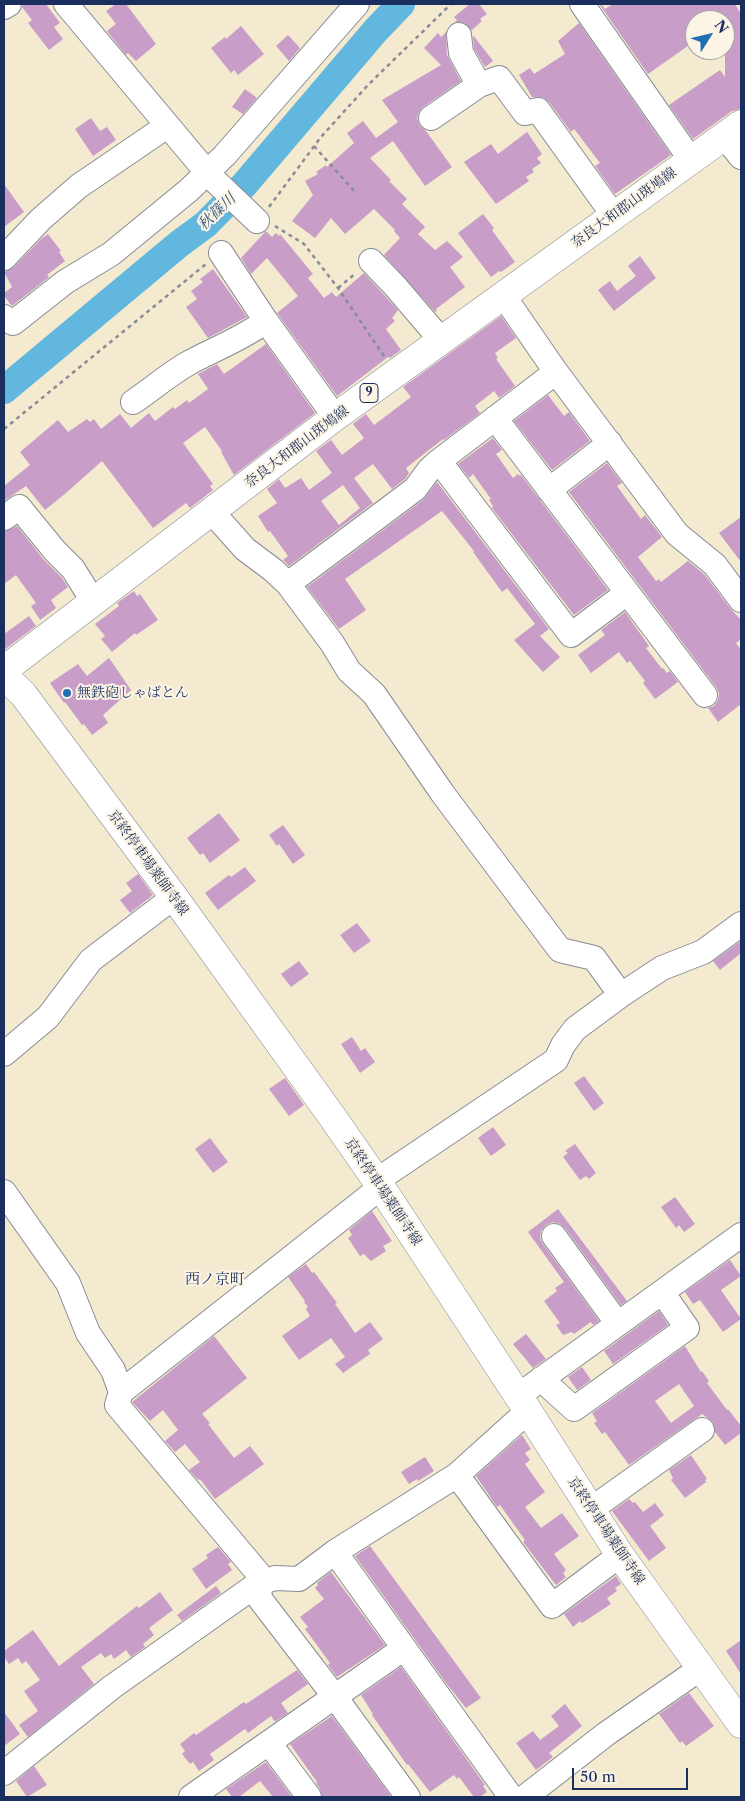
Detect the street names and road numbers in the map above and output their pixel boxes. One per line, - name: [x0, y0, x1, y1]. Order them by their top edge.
- street label: 奈良大和郡山斑鳩線: [568, 164, 680, 252]
- road number: 9: [360, 383, 378, 402]
- street label: 奈良大和郡山斑鳩線: [242, 402, 352, 492]
- street label: 京終停車場薬師寺線: [104, 807, 192, 919]
- street label: 京終停車場薬師寺線: [341, 1135, 425, 1249]
- street label: 京終停車場薬師寺線: [564, 1474, 648, 1588]

